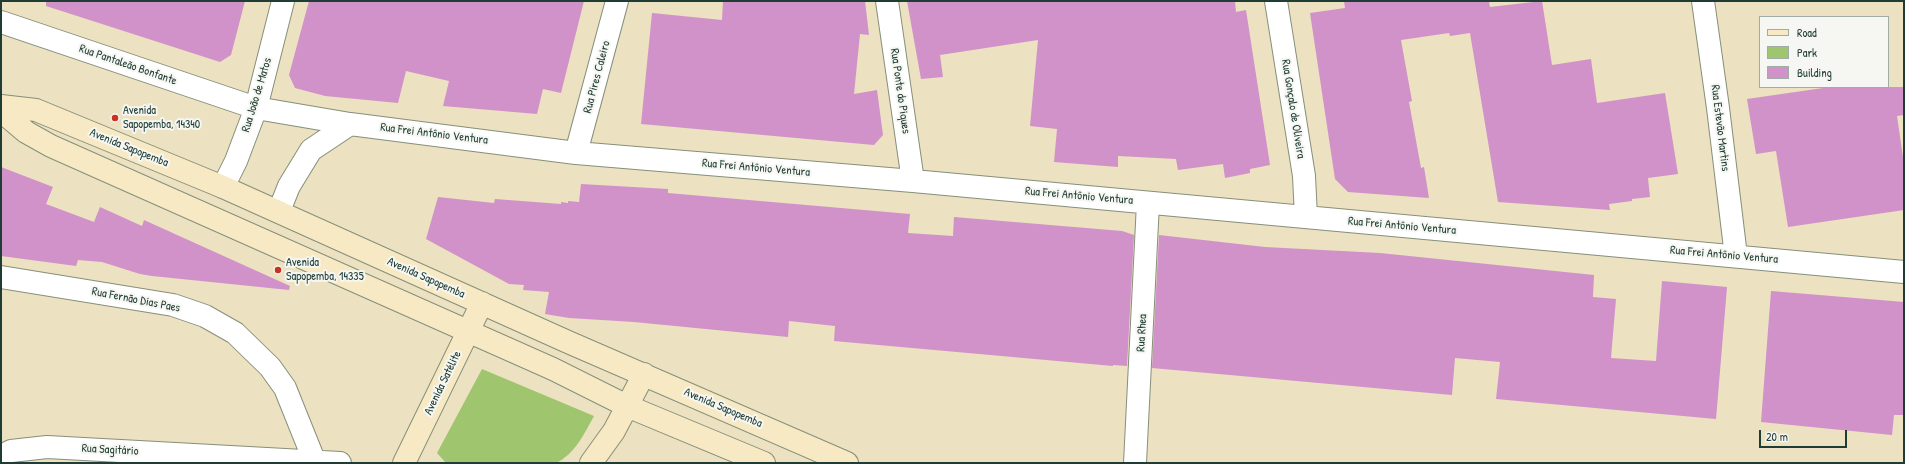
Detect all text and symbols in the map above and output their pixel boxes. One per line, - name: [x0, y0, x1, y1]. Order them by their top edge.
- legend: [1759, 16, 1889, 88]
- text: Road: [1797, 24, 1817, 41]
- street label: Rua Pires Caleiro: [580, 39, 614, 115]
- street label: Rua Pantaleão Bonfante: [77, 42, 179, 88]
- text: Park: [1797, 44, 1817, 61]
- street label: Rua Ponte do Piques: [887, 47, 913, 135]
- street label: Rua João de Matos: [239, 56, 275, 134]
- street label: Rua Gonçalo de Oliveira: [1278, 58, 1308, 160]
- text: Building: [1797, 64, 1832, 81]
- street label: Rua Estevão Martins: [1708, 84, 1732, 172]
- place label: Avenida Sapopemba, 14340: [123, 104, 200, 132]
- marker: Avenida Sapopemba, 14340: [110, 113, 120, 123]
- street label: Rua Frei Antônio Ventura: [379, 120, 489, 148]
- street label: Avenida Sapopemba: [88, 126, 170, 170]
- street label: Rua Frei Antônio Ventura: [701, 156, 811, 180]
- street label: Rua Frei Antônio Ventura: [1024, 184, 1134, 208]
- street label: Rua Frei Antônio Ventura: [1347, 214, 1457, 238]
- street label: Rua Frei Antônio Ventura: [1669, 243, 1779, 267]
- street label: Avenida Sapopemba: [385, 254, 467, 302]
- place label: Avenida Sapopemba, 14335: [286, 256, 364, 284]
- marker: Avenida Sapopemba, 14335: [273, 265, 283, 275]
- street label: Rua Fernão Dias Paes: [91, 284, 181, 316]
- street label: Rua Rhea: [1134, 314, 1150, 352]
- street label: Avenida Satélite: [421, 349, 465, 417]
- street label: Avenida Sapopemba: [682, 385, 764, 431]
- scale bar: [1761, 422, 1849, 448]
- text: 20 m: [1766, 428, 1788, 445]
- street label: Rua Sagitário: [81, 441, 139, 459]

